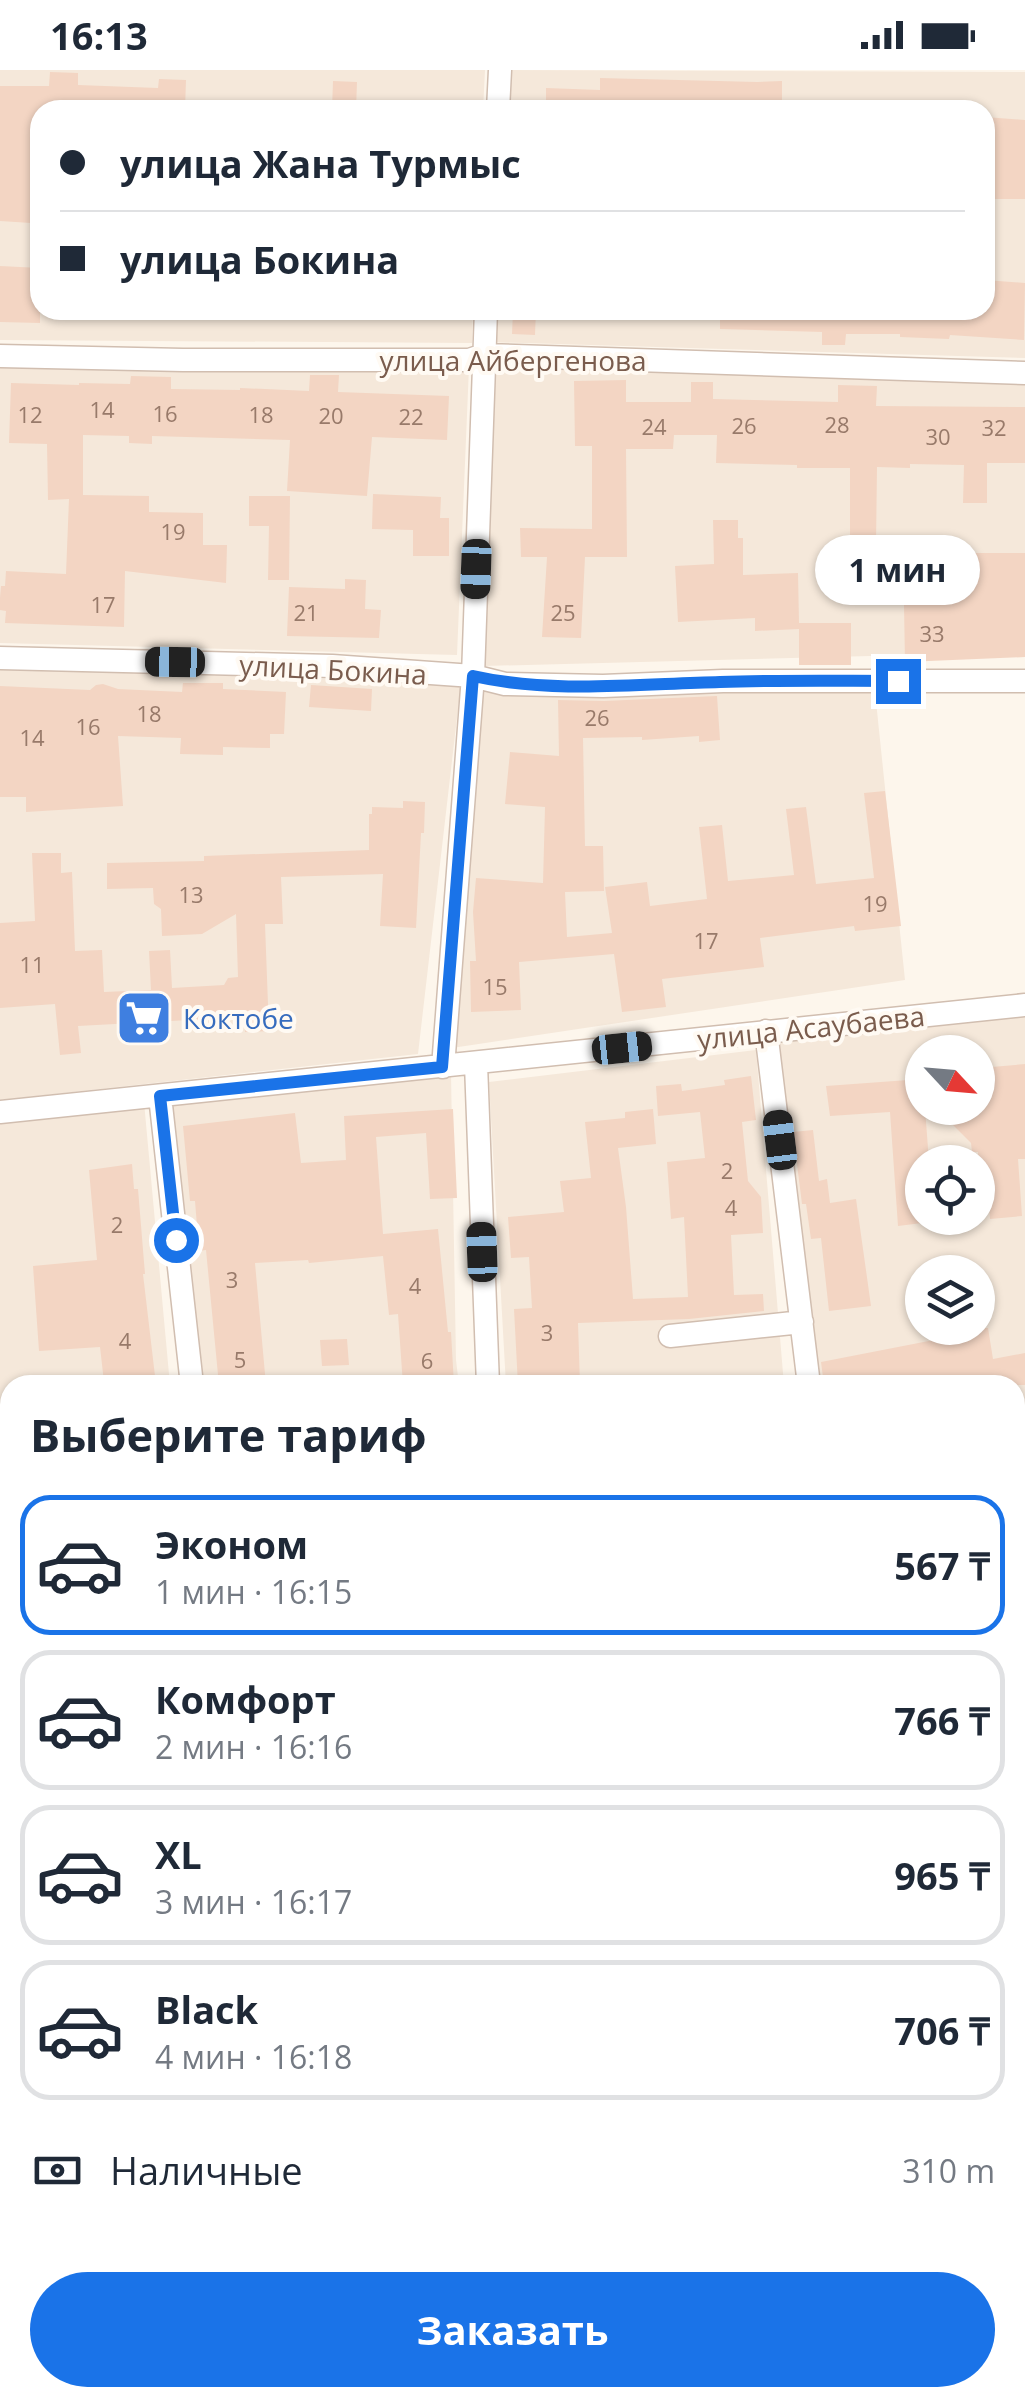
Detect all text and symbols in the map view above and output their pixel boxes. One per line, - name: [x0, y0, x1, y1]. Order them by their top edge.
- text: 16:13: [50, 9, 148, 61]
- text: улица Жана Турмыс: [120, 137, 521, 189]
- text: улица Бокина: [120, 233, 399, 285]
- street label: улица Айбергенова: [379, 341, 647, 379]
- house number: 14: [89, 394, 115, 424]
- house number: 16: [152, 398, 178, 428]
- house number: 12: [17, 399, 43, 429]
- house number: 18: [248, 399, 274, 429]
- house number: 20: [318, 400, 344, 430]
- house number: 22: [398, 401, 424, 431]
- house number: 28: [824, 409, 850, 439]
- house number: 26: [731, 410, 757, 440]
- house number: 24: [641, 411, 667, 441]
- house number: 32: [981, 412, 1007, 442]
- house number: 30: [925, 421, 951, 451]
- house number: 19: [160, 516, 186, 546]
- callout: 1 мин: [816, 536, 980, 606]
- car: [460, 538, 492, 600]
- text: 1 мин: [849, 548, 946, 591]
- house number: 17: [90, 589, 116, 619]
- house number: 21: [293, 597, 319, 627]
- house number: 25: [550, 597, 576, 627]
- house number: 33: [919, 618, 945, 648]
- street label: улица Бокина: [238, 645, 428, 693]
- car: [145, 646, 205, 678]
- route end: [876, 659, 921, 704]
- house number: 18: [136, 698, 162, 728]
- house number: 26: [584, 702, 610, 732]
- house number: 16: [75, 711, 101, 741]
- house number: 14: [19, 722, 45, 752]
- house number: 13: [178, 879, 204, 909]
- house number: 19: [862, 888, 888, 918]
- house number: 17: [693, 925, 719, 955]
- house number: 11: [19, 949, 45, 979]
- house number: 15: [482, 971, 508, 1001]
- supermarket icon: Коктобе: [114, 988, 174, 1048]
- street label: улица Асаубаева: [695, 996, 927, 1058]
- place label: Коктобе: [183, 999, 294, 1037]
- car: [591, 1030, 653, 1066]
- north arrow: [905, 1035, 995, 1125]
- map controls: [905, 1035, 995, 1345]
- car: [761, 1108, 799, 1172]
- button: locate: [905, 1145, 995, 1235]
- house number: 2: [721, 1155, 733, 1185]
- house number: 4: [725, 1192, 738, 1222]
- house number: 2: [111, 1209, 123, 1239]
- route start: [154, 1218, 199, 1263]
- car: [466, 1221, 498, 1283]
- button: layers: [905, 1255, 995, 1345]
- house number: 3: [226, 1264, 238, 1294]
- house number: 4: [409, 1270, 422, 1300]
- house number: 3: [541, 1317, 553, 1347]
- house number: 4: [119, 1325, 132, 1355]
- house number: 5: [234, 1344, 246, 1374]
- house number: 6: [421, 1345, 433, 1375]
- text: Выберите тариф: [30, 1404, 427, 1465]
- text: Эконом: [155, 1518, 308, 1570]
- icon: car: [35, 1520, 125, 1610]
- text: 567 ₸: [894, 1539, 990, 1591]
- text: 1 мин · 16:15: [155, 1570, 352, 1613]
- text: Комфорт: [155, 1673, 336, 1725]
- icon: car: [35, 1675, 125, 1765]
- text: 766 ₸: [894, 1694, 990, 1746]
- text: 2 мин · 16:16: [155, 1725, 352, 1768]
- text: XL: [155, 1828, 202, 1880]
- icon: car: [35, 1830, 125, 1920]
- text: 965 ₸: [894, 1849, 990, 1901]
- text: 3 мин · 16:17: [155, 1880, 352, 1923]
- text: Black: [155, 1983, 258, 2035]
- icon: car: [35, 1985, 125, 2075]
- text: 706 ₸: [894, 2004, 990, 2056]
- text: 4 мин · 16:18: [155, 2035, 352, 2078]
- icon: cash: [30, 2143, 85, 2198]
- text: Наличные: [110, 2144, 303, 2196]
- text: 310 m: [902, 2149, 995, 2192]
- button: Заказать: [30, 2272, 995, 2387]

